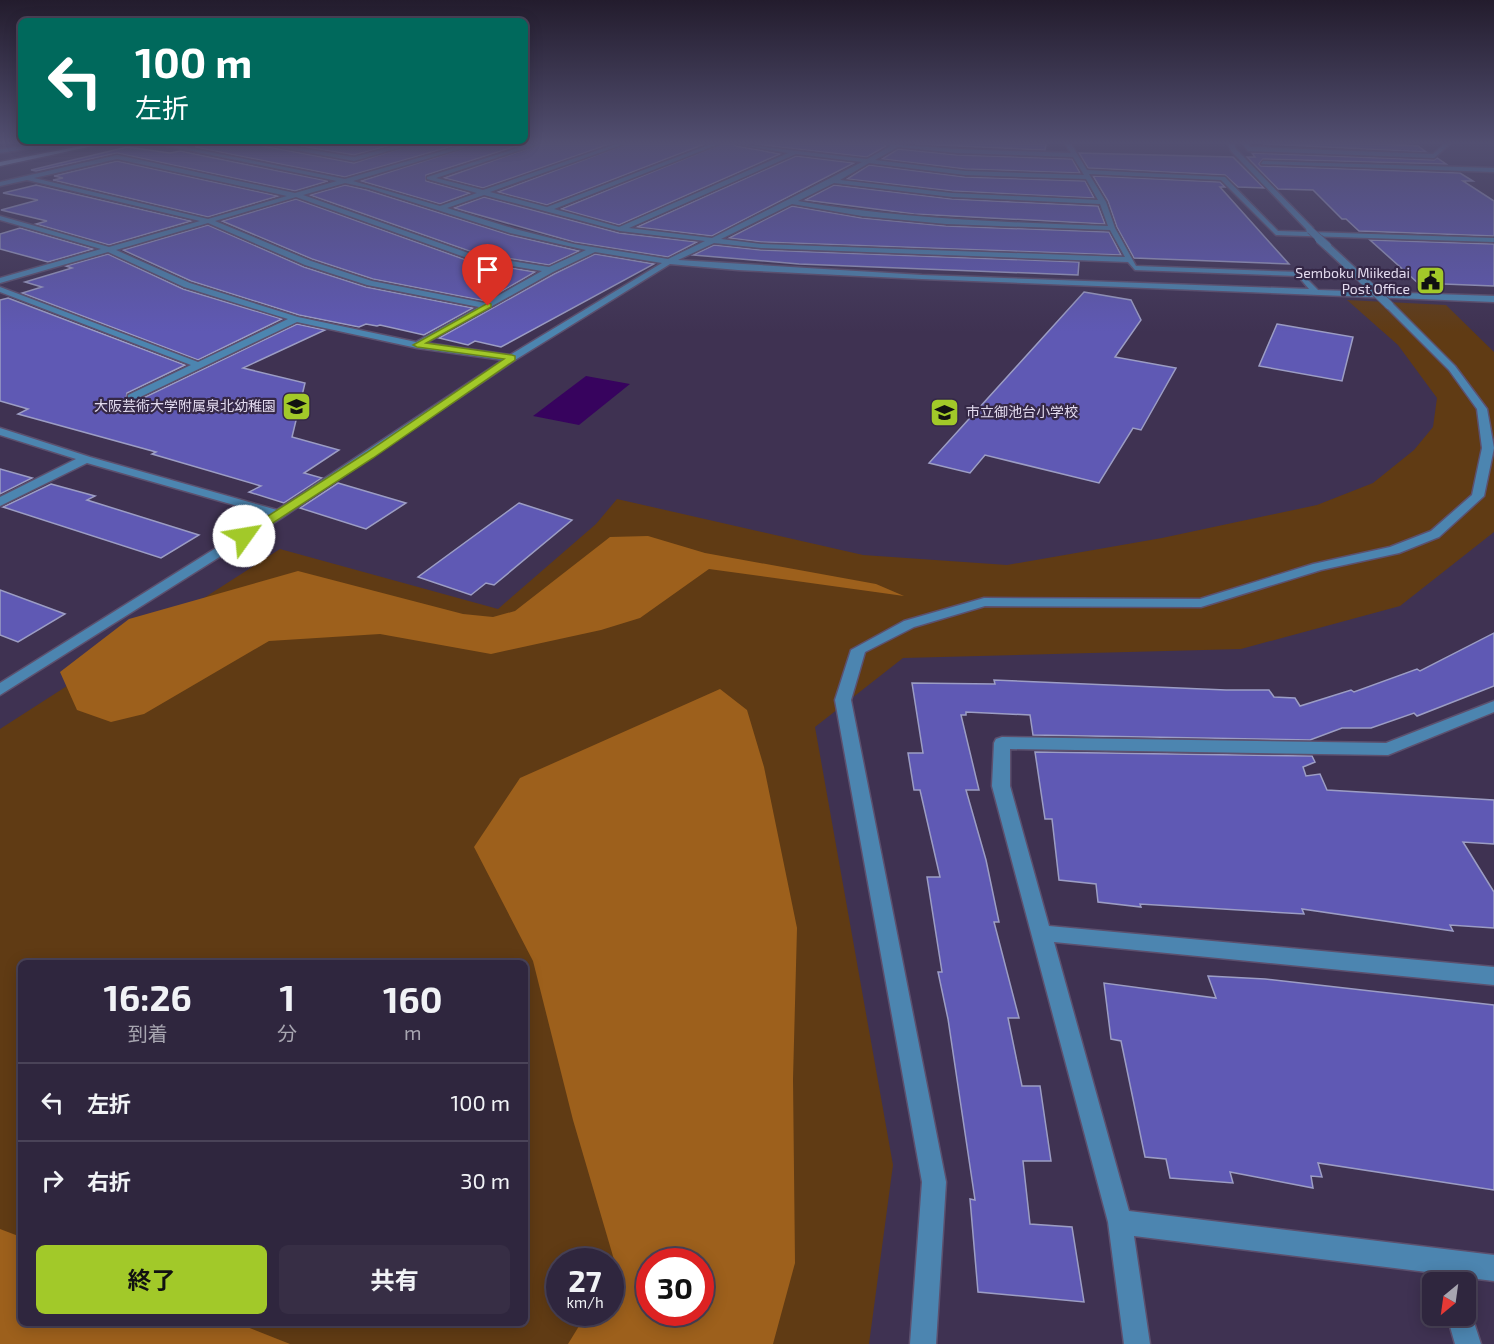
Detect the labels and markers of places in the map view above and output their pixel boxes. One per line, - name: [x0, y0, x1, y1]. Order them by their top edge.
- pin: [462, 244, 513, 306]
- place label: Semboku Miikedai Post Office: [1295, 264, 1410, 297]
- public building icon: Semboku Miikedai Post Office: [1415, 265, 1447, 297]
- school or university icon: 大阪芸術大学附属泉北幼稚園: [281, 390, 313, 422]
- school or university icon: 市立御池台小学校: [929, 396, 961, 428]
- place label: 大阪芸術大学附属泉北幼稚園: [94, 397, 276, 414]
- place label: 市立御池台小学校: [966, 403, 1078, 420]

